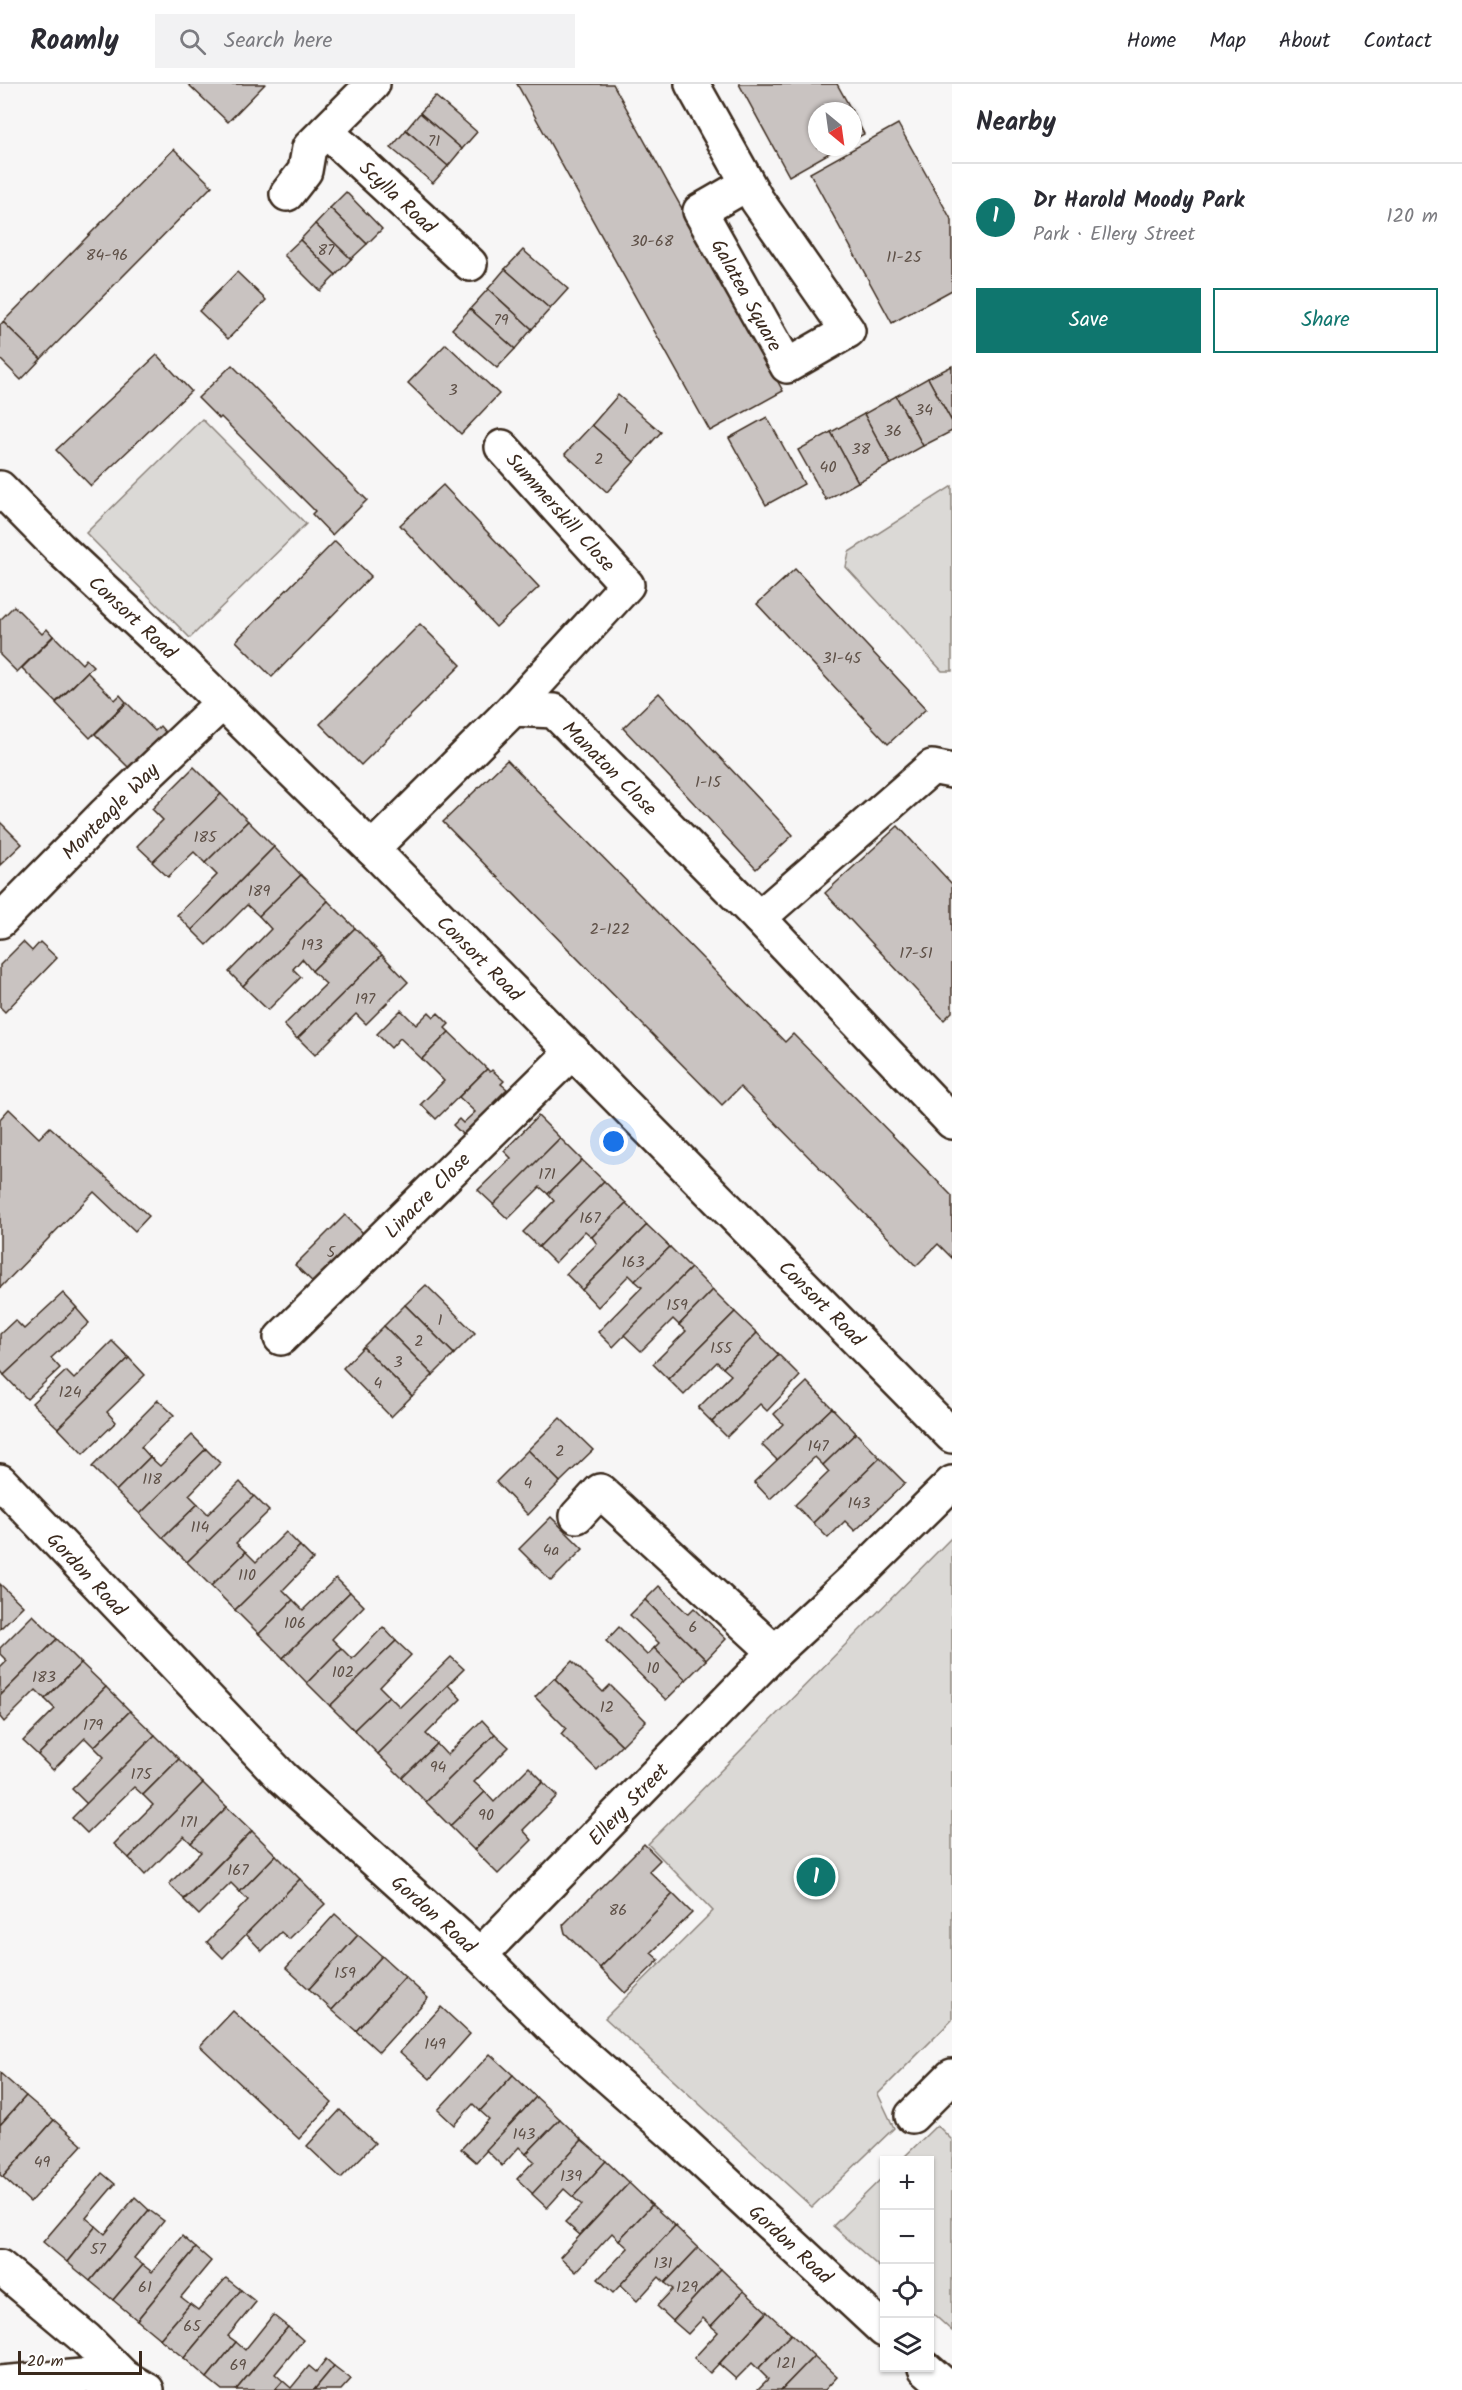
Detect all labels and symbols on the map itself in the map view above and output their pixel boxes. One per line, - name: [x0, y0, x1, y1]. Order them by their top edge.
- north arrow: [808, 102, 862, 156]
- house number: 71: [428, 129, 440, 154]
- street label: Scylla Road: [351, 154, 443, 244]
- house number: 30-68: [630, 229, 674, 254]
- street label: Galatea Square: [701, 234, 789, 358]
- house number: 87: [317, 238, 335, 263]
- house number: 84-96: [86, 243, 128, 268]
- house number: 11-25: [886, 245, 923, 270]
- house number: 79: [493, 308, 509, 333]
- house number: 3: [448, 378, 458, 403]
- house number: 34: [915, 398, 933, 423]
- house number: 1: [623, 417, 629, 442]
- house number: 36: [884, 419, 902, 444]
- house number: 38: [852, 437, 871, 462]
- street label: Summerskill Close: [497, 446, 622, 580]
- house number: 2: [594, 447, 604, 472]
- house number: 40: [820, 455, 836, 480]
- street label: Consort Road: [80, 569, 184, 669]
- house number: 31-45: [823, 646, 863, 671]
- street label: Manaton Close: [553, 714, 664, 825]
- street label: Monteagle Way: [55, 756, 168, 869]
- house number: 1-15: [695, 770, 722, 795]
- house number: 185: [193, 825, 218, 850]
- house number: 189: [248, 879, 270, 904]
- street label: Consort Road: [428, 909, 530, 1011]
- house number: 2-122: [590, 917, 630, 942]
- house number: 193: [301, 933, 323, 958]
- house number: 17-51: [899, 941, 933, 966]
- house number: 197: [355, 987, 376, 1012]
- your location: [599, 1127, 628, 1156]
- street label: Linacre Close: [378, 1146, 479, 1247]
- house number: 171: [538, 1162, 556, 1187]
- house number: 167: [579, 1206, 601, 1231]
- house number: 5: [327, 1240, 337, 1265]
- house number: 163: [621, 1250, 645, 1275]
- street label: Consort Road: [770, 1254, 872, 1356]
- house number: 159: [666, 1293, 688, 1318]
- house number: 1: [437, 1308, 443, 1333]
- house number: 2: [414, 1329, 424, 1354]
- house number: 155: [710, 1336, 734, 1361]
- house number: 3: [393, 1350, 403, 1375]
- house number: 4: [374, 1371, 383, 1396]
- house number: 124: [58, 1380, 82, 1405]
- house number: 147: [807, 1434, 829, 1459]
- house number: 2: [555, 1439, 565, 1464]
- house number: 118: [142, 1467, 162, 1492]
- house number: 4: [524, 1471, 533, 1496]
- house number: 143: [848, 1491, 870, 1516]
- house number: 114: [191, 1515, 210, 1540]
- street label: Gordon Road: [38, 1526, 134, 1626]
- house number: 4a: [543, 1538, 559, 1563]
- house number: 110: [238, 1563, 256, 1588]
- house number: 106: [284, 1611, 306, 1636]
- house number: 6: [689, 1615, 697, 1640]
- house number: 10: [646, 1656, 660, 1681]
- house number: 102: [332, 1660, 354, 1685]
- house number: 183: [32, 1665, 56, 1690]
- house number: 12: [600, 1695, 614, 1720]
- house number: 179: [83, 1713, 103, 1738]
- house number: 94: [430, 1755, 446, 1780]
- street label: Ellery Street: [581, 1756, 678, 1854]
- house number: 175: [131, 1762, 153, 1787]
- house number: 90: [478, 1803, 494, 1828]
- house number: 171: [180, 1810, 198, 1835]
- pin: 1: [796, 1854, 836, 1900]
- house number: 167: [227, 1858, 249, 1883]
- street label: Gordon Road: [383, 1868, 483, 1963]
- house number: 86: [609, 1898, 627, 1923]
- house number: 159: [334, 1961, 356, 1986]
- house number: 149: [424, 2032, 446, 2057]
- house number: 143: [513, 2122, 535, 2147]
- house number: 49: [34, 2150, 51, 2175]
- house number: 139: [560, 2164, 582, 2189]
- street label: Gordon Road: [740, 2198, 840, 2294]
- house number: 57: [90, 2237, 107, 2262]
- house number: 131: [653, 2251, 673, 2276]
- house number: 61: [138, 2275, 152, 2300]
- house number: 129: [676, 2275, 698, 2300]
- house number: 65: [183, 2314, 202, 2339]
- scale bar: [18, 2348, 142, 2376]
- house number: 121: [776, 2351, 796, 2376]
- house number: 69: [230, 2353, 247, 2378]

